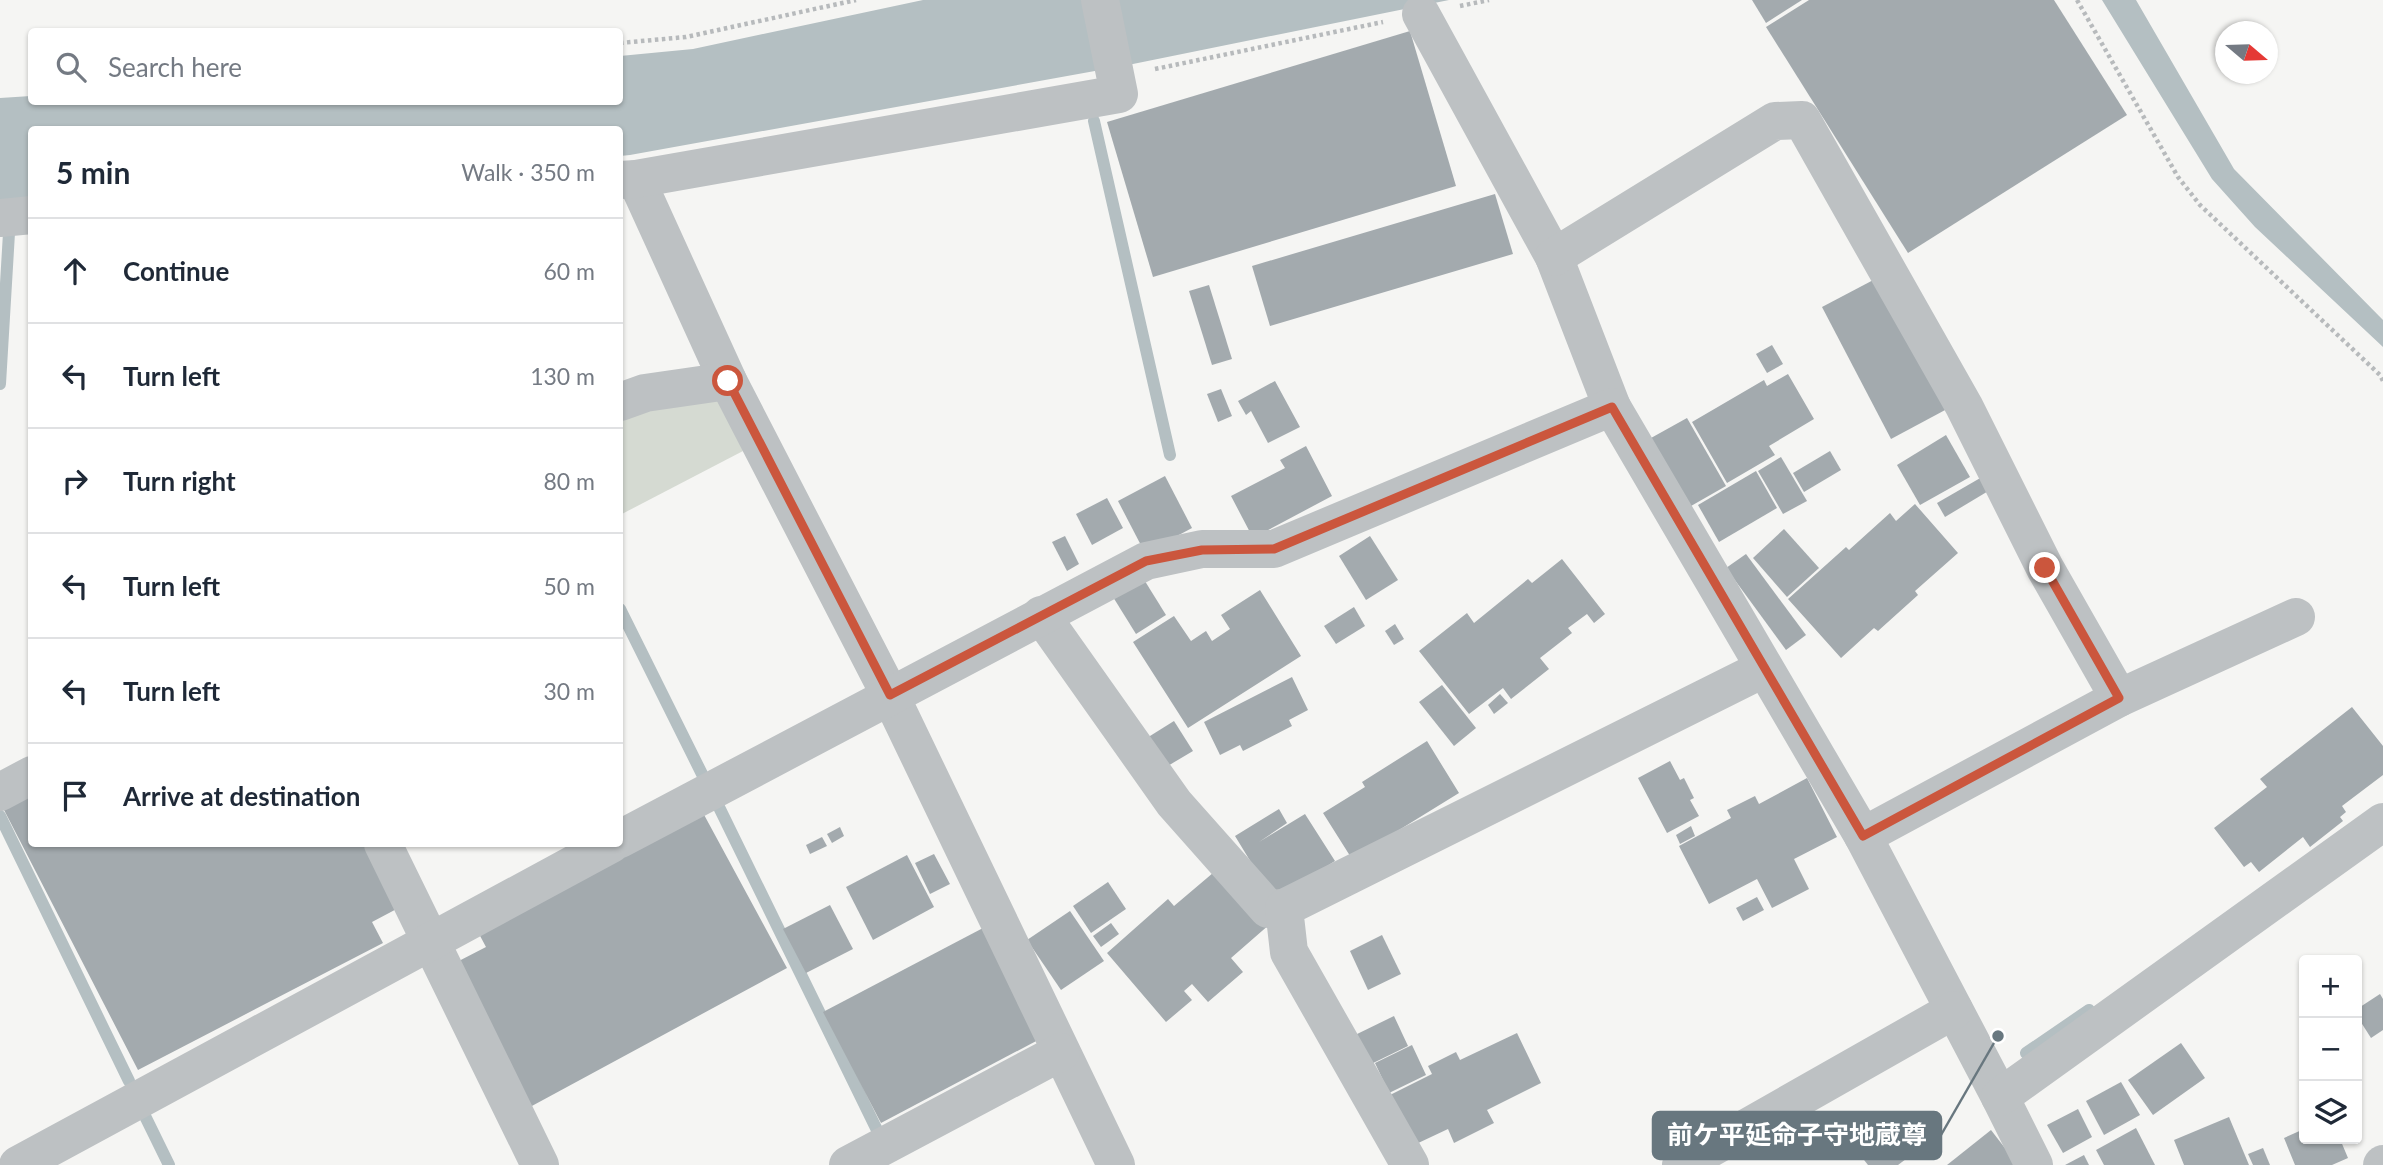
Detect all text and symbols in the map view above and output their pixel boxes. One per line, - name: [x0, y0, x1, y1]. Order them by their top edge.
- north arrow: [2215, 21, 2278, 84]
- search box: [28, 28, 623, 105]
- icon: search: [52, 48, 90, 86]
- text: Search here: [108, 51, 242, 83]
- text: 5 min: [56, 154, 130, 190]
- text: Walk · 350 m: [461, 158, 595, 186]
- icon: ahead: [56, 252, 94, 290]
- text: Continue: [123, 255, 229, 287]
- text: 60 m: [544, 257, 595, 285]
- icon: left: [56, 357, 94, 395]
- text: Turn left: [123, 360, 220, 392]
- text: 130 m: [530, 362, 595, 390]
- route start: [712, 365, 743, 396]
- icon: right: [56, 462, 94, 500]
- text: Turn right: [123, 465, 236, 497]
- text: 80 m: [544, 467, 595, 495]
- route end: [2029, 552, 2060, 583]
- icon: left: [56, 567, 94, 605]
- text: Turn left: [123, 570, 220, 602]
- text: 50 m: [544, 572, 595, 600]
- icon: left: [56, 672, 94, 710]
- text: Turn left: [123, 675, 220, 707]
- text: 30 m: [544, 677, 595, 705]
- icon: arrive: [56, 777, 94, 815]
- text: Arrive at destination: [123, 780, 360, 812]
- map controls: [2299, 955, 2362, 1144]
- button: +: [2299, 955, 2362, 1018]
- button: −: [2299, 1018, 2362, 1081]
- button: layers: [2299, 1081, 2362, 1144]
- callout: 前ケ平延命子守地蔵尊: [1653, 1112, 1941, 1159]
- text: 前ケ平延命子守地蔵尊: [1667, 1118, 1927, 1150]

